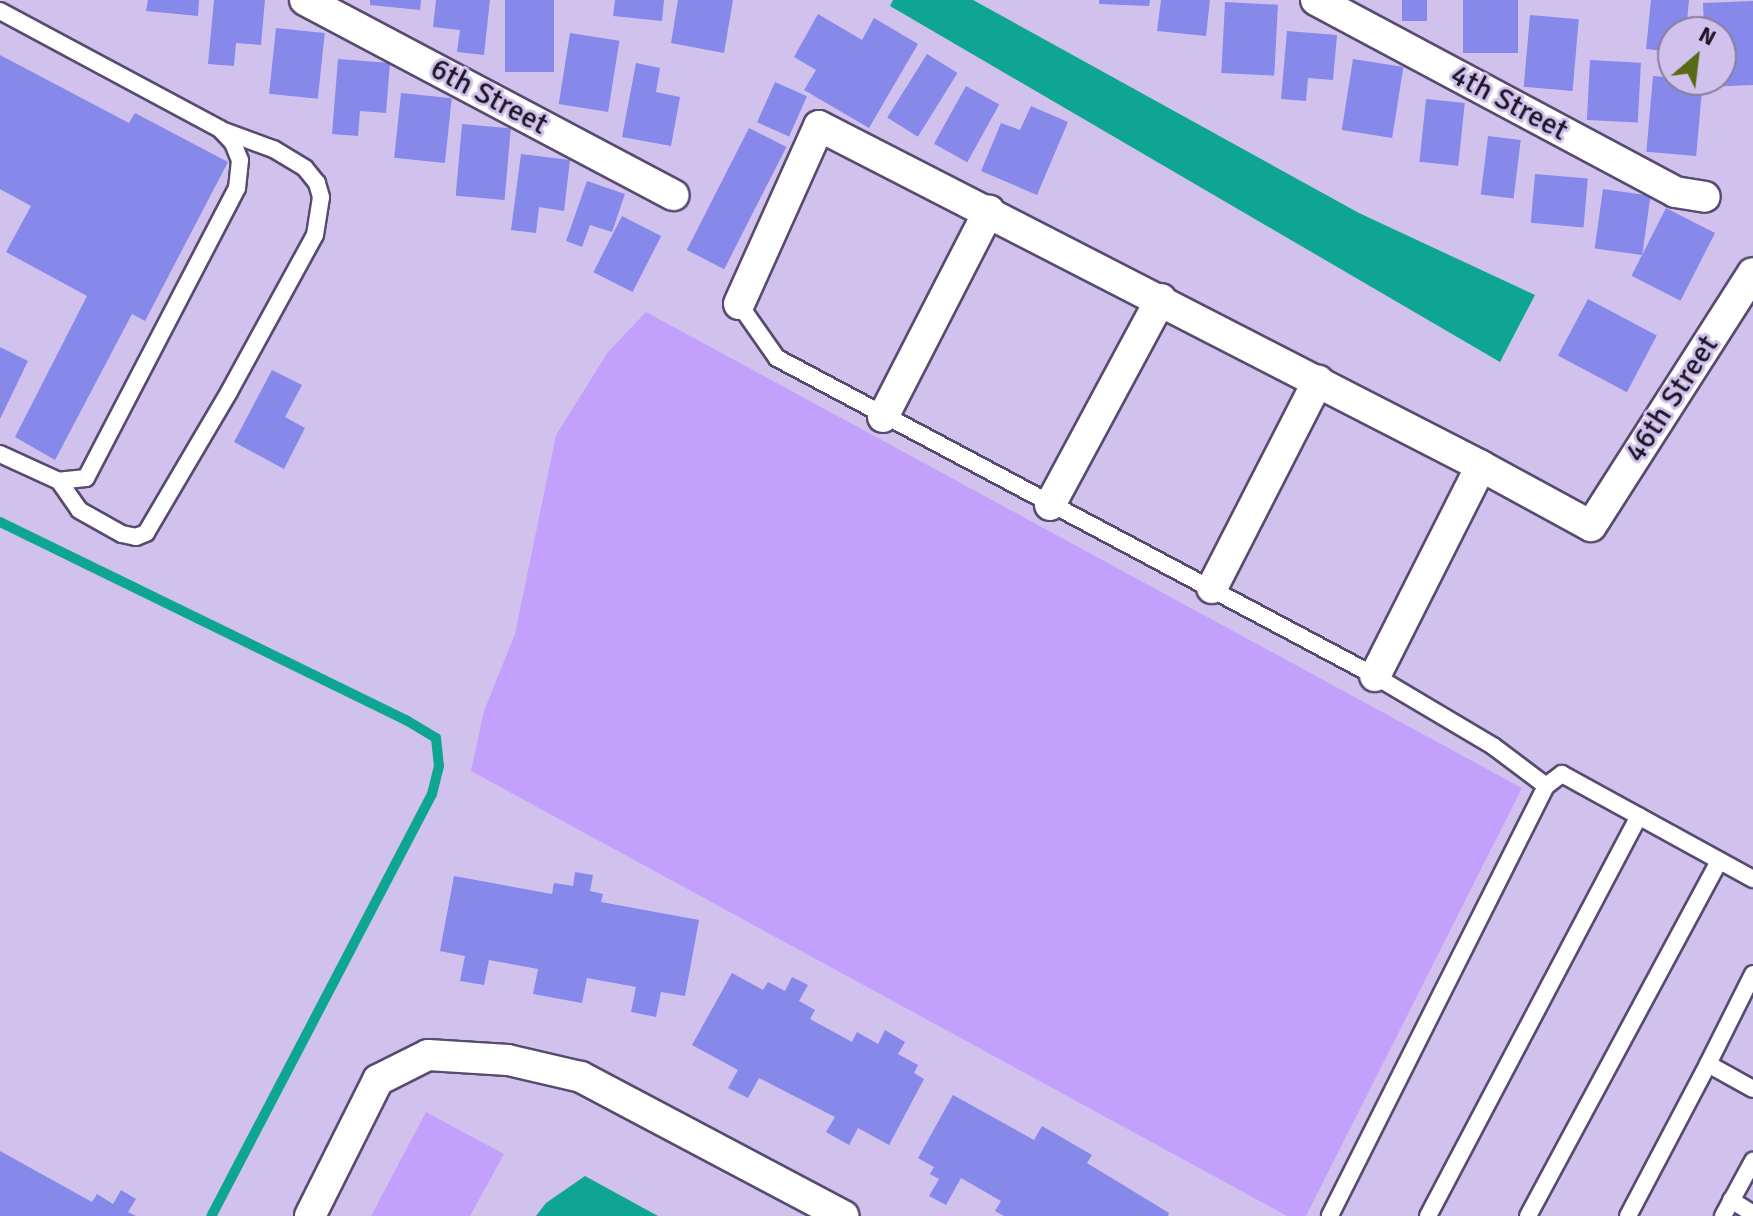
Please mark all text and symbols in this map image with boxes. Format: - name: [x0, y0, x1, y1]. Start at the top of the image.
- north arrow: [1657, 16, 1737, 96]
- text: N: [1694, 21, 1721, 52]
- street label: 6th Street: [424, 51, 554, 143]
- street label: 4th Street: [1444, 57, 1574, 149]
- street label: 46th Street: [1618, 329, 1726, 469]

